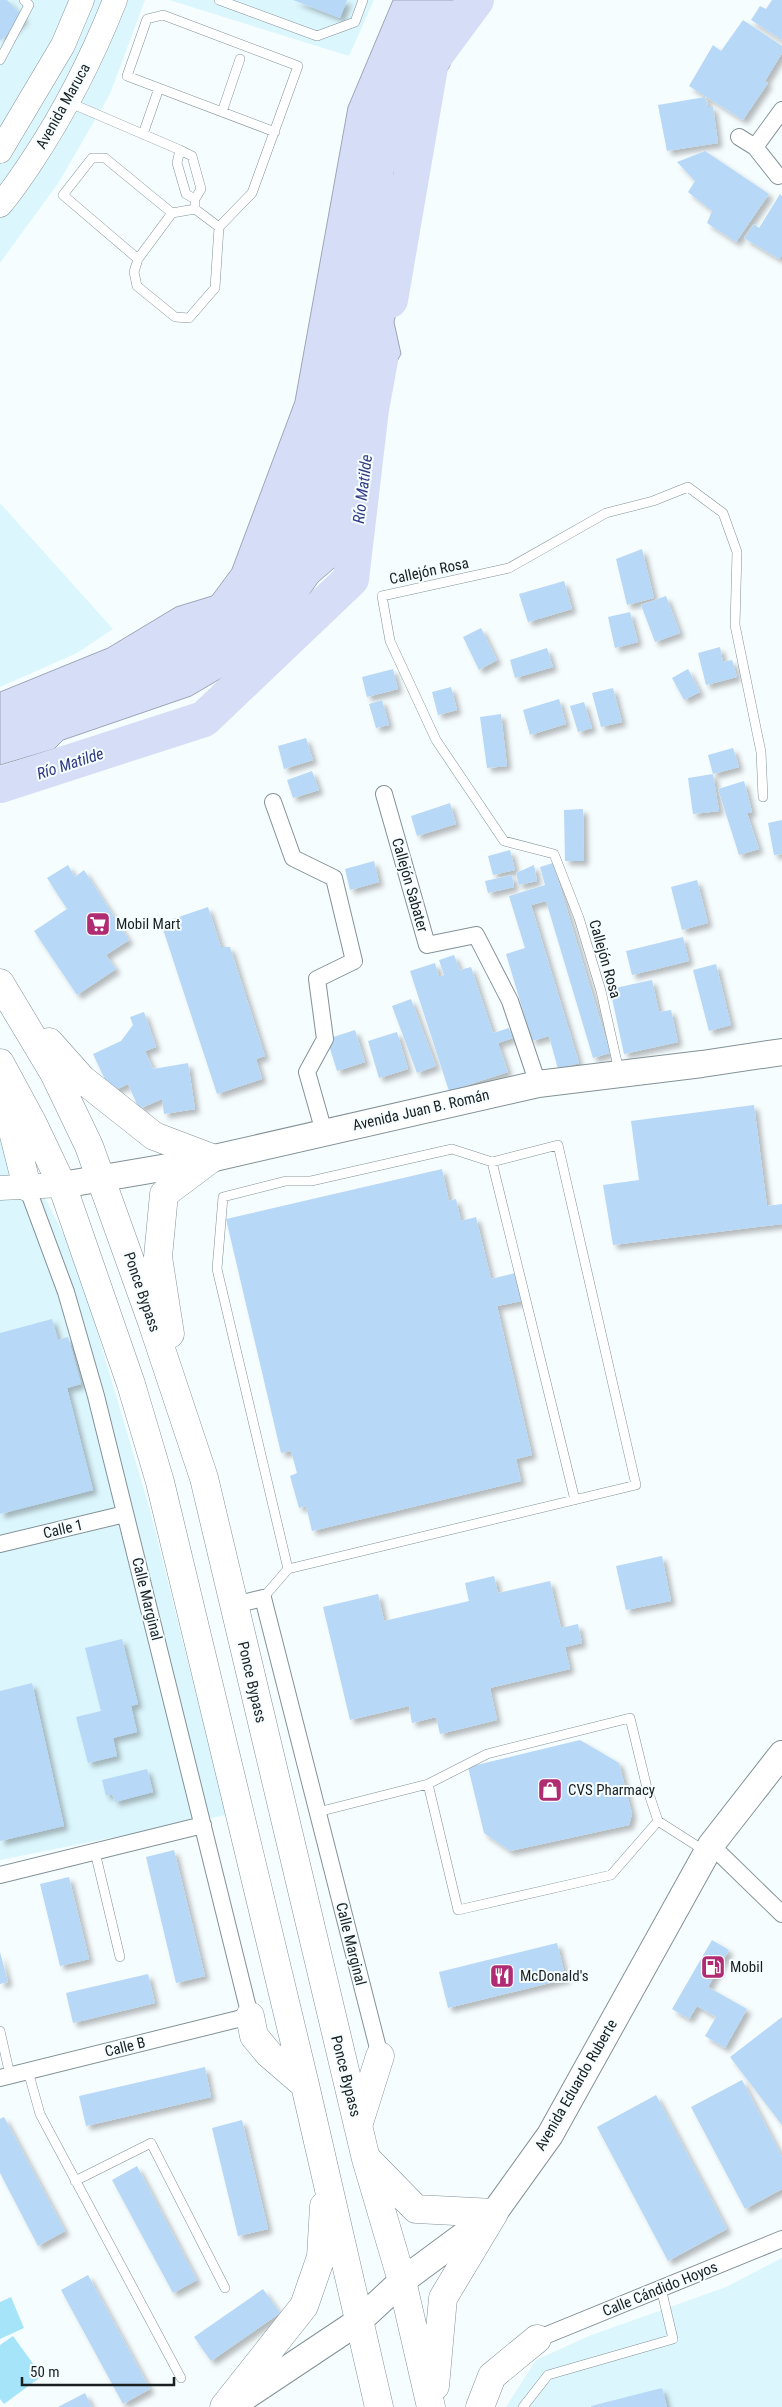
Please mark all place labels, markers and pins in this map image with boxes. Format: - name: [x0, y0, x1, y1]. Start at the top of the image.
- supermarket icon: Mobil Mart: [85, 911, 111, 937]
- place label: Mobil Mart: [116, 915, 180, 933]
- shop icon: CVS Pharmacy: [537, 1777, 563, 1803]
- place label: CVS Pharmacy: [568, 1781, 655, 1799]
- fuel station icon: Mobil: [700, 1954, 726, 1980]
- place label: Mobil: [730, 1958, 763, 1976]
- restaurant icon: McDonald's: [489, 1963, 515, 1989]
- place label: McDonald's: [520, 1967, 589, 1985]

